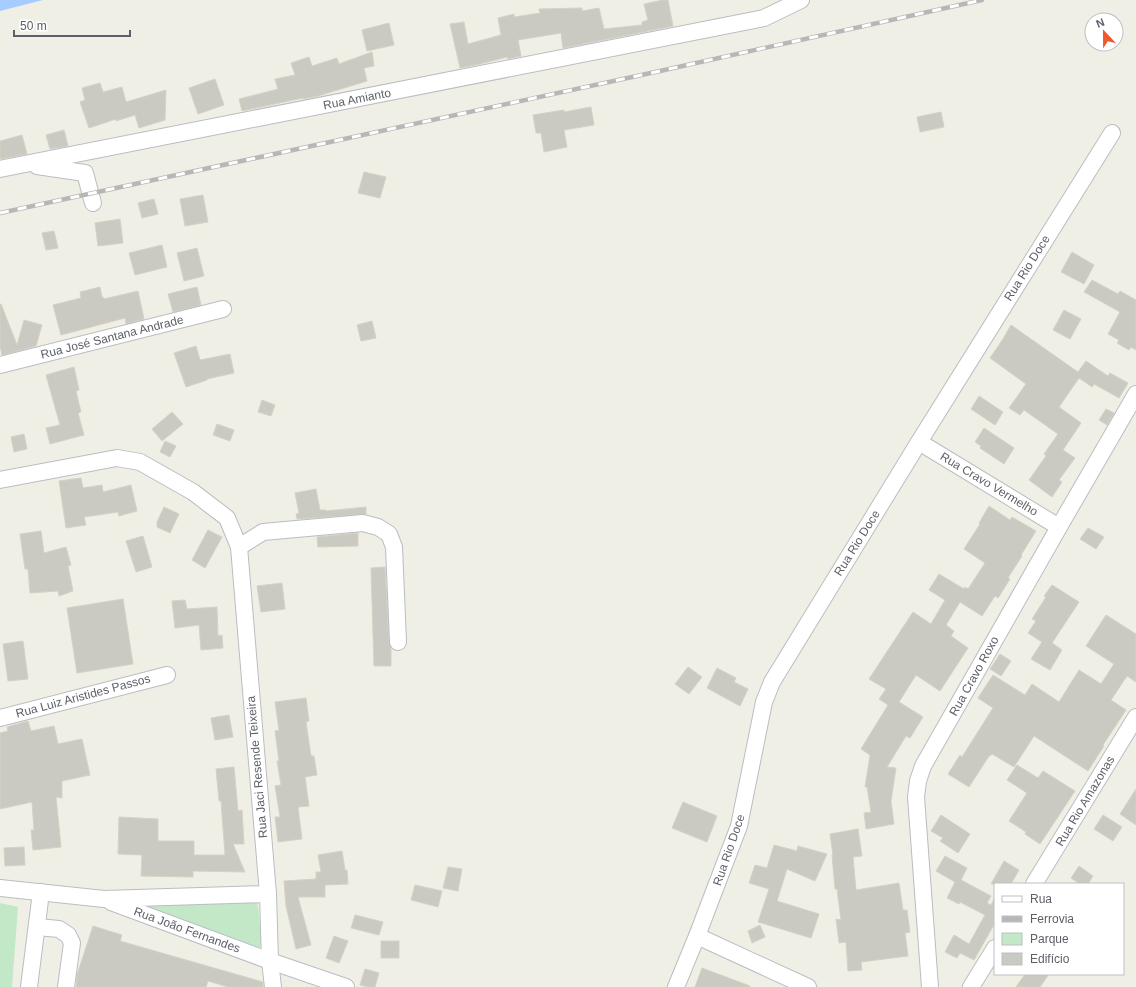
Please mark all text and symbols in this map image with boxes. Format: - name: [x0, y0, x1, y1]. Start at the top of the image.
- scale bar: [14, 12, 130, 38]
- north arrow: [1084, 12, 1124, 52]
- text: N: [1094, 16, 1106, 30]
- text: 50 m: [20, 19, 47, 33]
- street label: Rua Amianto: [322, 86, 392, 112]
- street label: Rua Rio Doce: [1001, 232, 1053, 303]
- street label: Rua José Santana Andrade: [39, 312, 185, 362]
- street label: Rua Cravo Vermelho: [938, 449, 1041, 519]
- street label: Rua Rio Doce: [831, 507, 883, 578]
- street label: Rua Cravo Roxo: [946, 634, 1002, 718]
- street label: Rua Luiz Aristides Passos: [14, 671, 152, 721]
- street label: Rua Jaci Resende Teixeira: [244, 695, 270, 839]
- street label: Rua Rio Amazonas: [1053, 753, 1117, 849]
- street label: Rua Rio Doce: [710, 812, 748, 888]
- legend: [994, 883, 1124, 975]
- text: Rua: [1030, 892, 1052, 906]
- street label: Rua João Fernandes: [132, 904, 242, 956]
- text: Ferrovia: [1030, 912, 1074, 926]
- text: Parque: [1030, 932, 1069, 946]
- text: Edifício: [1030, 952, 1070, 966]

